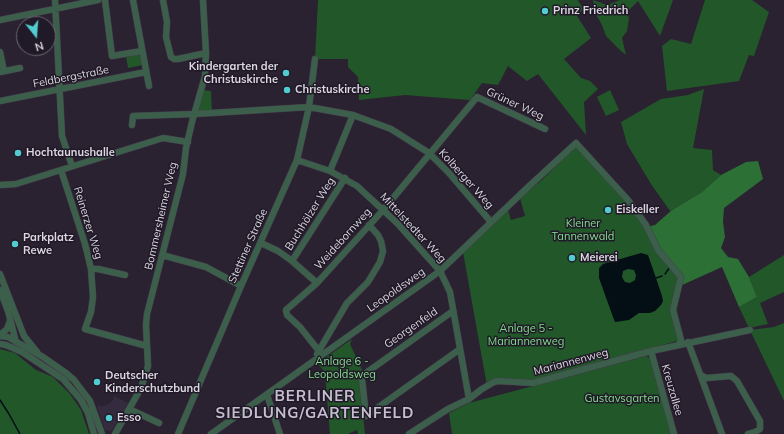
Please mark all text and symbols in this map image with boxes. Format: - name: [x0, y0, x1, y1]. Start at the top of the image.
- place label: Prinz Friedrich: [553, 4, 628, 18]
- marker: Prinz Friedrich: [540, 6, 550, 16]
- north arrow: [16, 16, 56, 56]
- text: N: [33, 39, 45, 54]
- place label: Kindergarten der Christuskirche: [189, 60, 278, 86]
- street label: Feldbergstraße: [32, 63, 110, 91]
- marker: Kindergarten der Christuskirche: [281, 68, 291, 78]
- place label: Christuskirche: [295, 83, 369, 97]
- marker: Christuskirche: [282, 85, 292, 95]
- street label: Grüner Weg: [484, 85, 546, 123]
- place label: Hochtaunushalle: [26, 146, 115, 160]
- street label: Kolberger Weg: [436, 146, 496, 212]
- marker: Hochtaunushalle: [13, 148, 23, 158]
- street label: Bommersheimer Weg: [142, 161, 180, 271]
- street label: Buchhölzer Weg: [282, 175, 338, 253]
- street label: Reinerzer Weg: [71, 185, 105, 261]
- street label: Mittelstedter Weg: [377, 190, 449, 266]
- place label: Eiskeller: [616, 203, 659, 217]
- marker: Eiskeller: [603, 205, 613, 215]
- street label: Weidebornweg: [312, 206, 374, 272]
- street label: Stettiner Straße: [226, 207, 270, 285]
- park label: Kleiner Tannenwald: [552, 217, 614, 243]
- place label: Parkplatz Rewe: [23, 231, 74, 257]
- marker: Parkplatz Rewe: [10, 239, 20, 249]
- place label: Meierei: [580, 251, 618, 265]
- marker: Meierei: [567, 253, 577, 263]
- street label: Leopoldsweg: [364, 265, 428, 315]
- street label: Georgenfeld: [382, 305, 440, 351]
- park label: Anlage 5 - Mariannenweg: [488, 322, 564, 348]
- street label: Mariannenweg: [532, 346, 610, 378]
- park label: Anlage 6 - Leopoldsweg: [308, 355, 376, 381]
- street label: Kreuzallee: [658, 363, 686, 417]
- place label: Deutscher Kinderschutzbund: [105, 369, 200, 395]
- marker: Deutscher Kinderschutzbund: [92, 377, 102, 387]
- district label: BERLINER SIEDLUNG/GARTENFELD: [216, 387, 414, 422]
- park label: Gustavsgarten: [584, 392, 660, 406]
- place label: Esso: [117, 411, 141, 425]
- marker: Esso: [104, 413, 114, 423]

